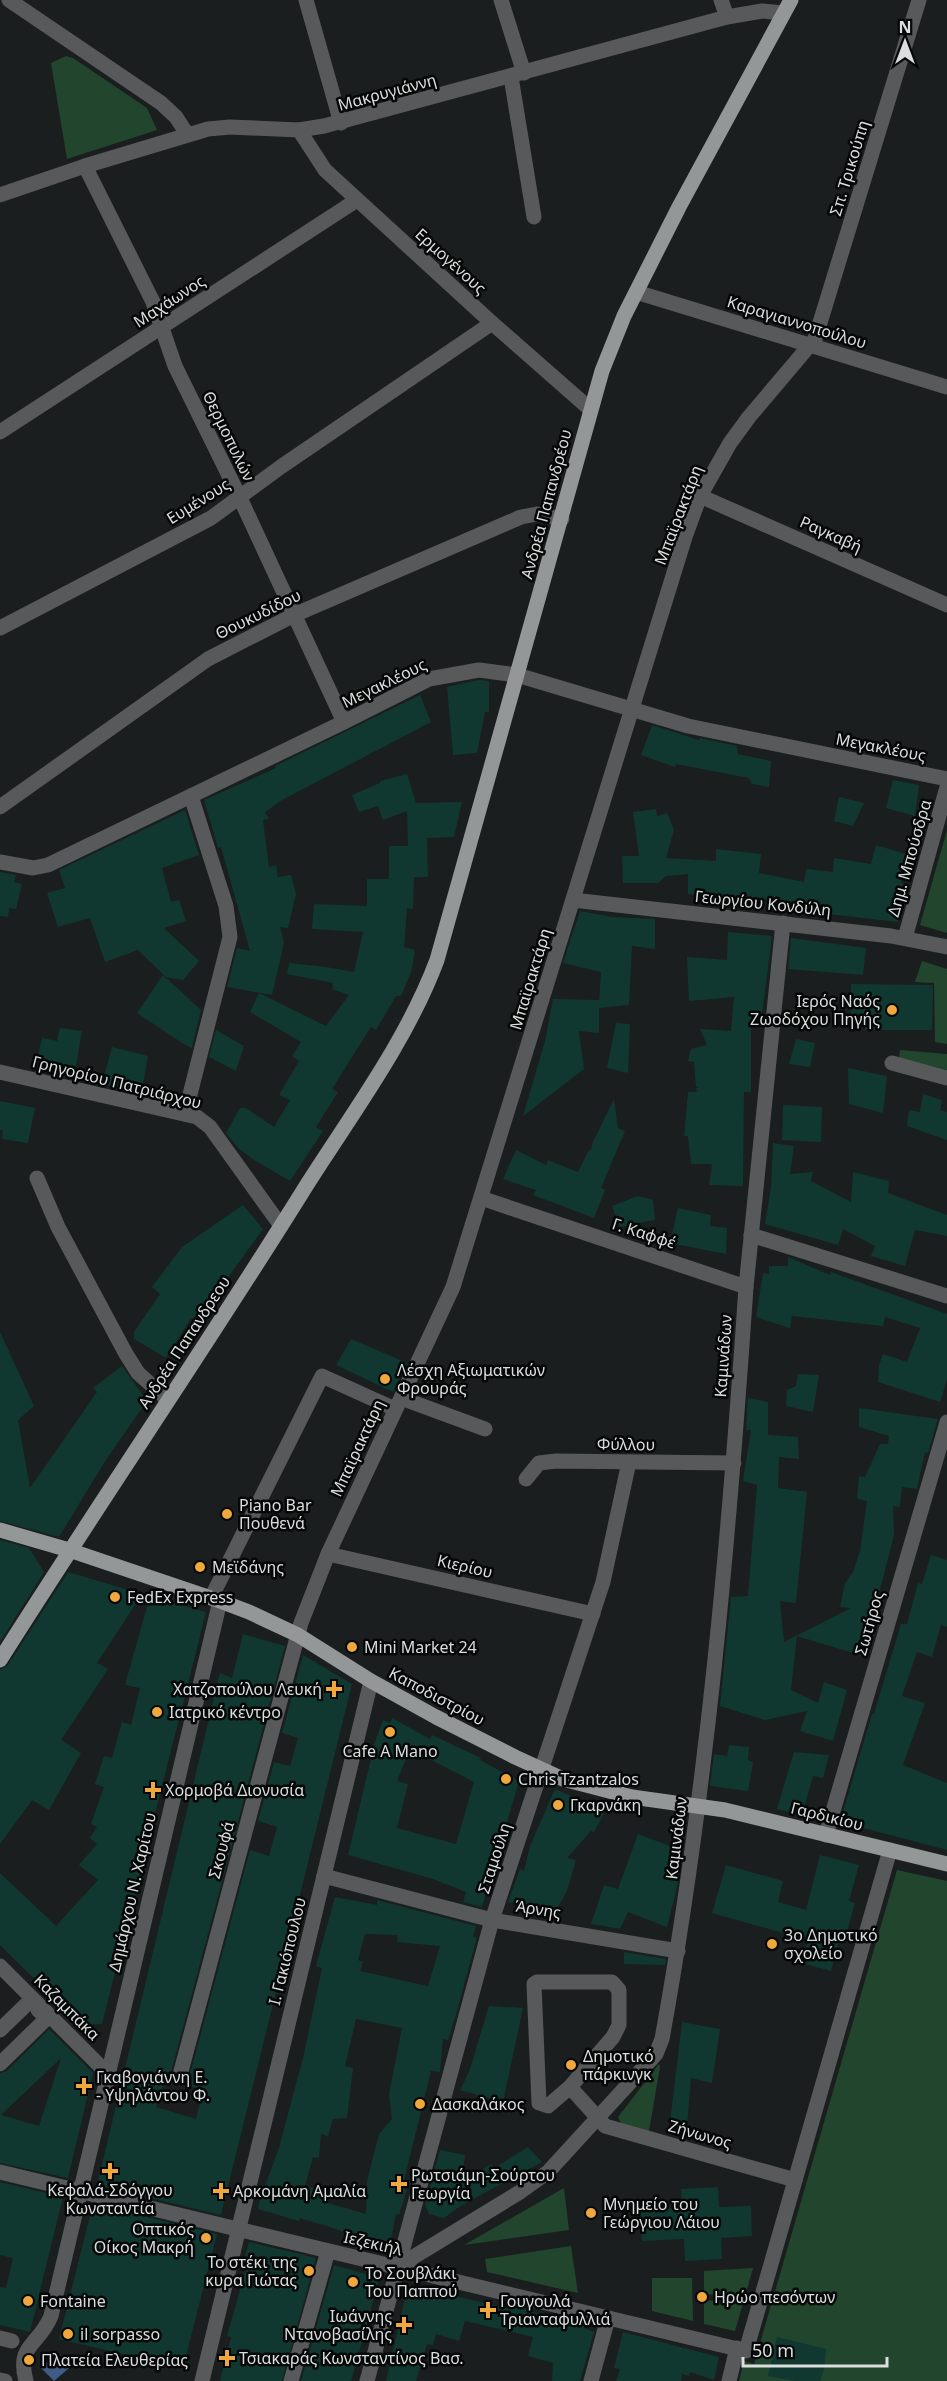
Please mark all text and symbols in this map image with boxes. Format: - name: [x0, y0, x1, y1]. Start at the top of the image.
- north arrow: [875, 12, 935, 72]
- text: N: [898, 16, 912, 38]
- street label: Μακρυγιάννη: [335, 68, 439, 116]
- street label: Σπ. Τρικούπη: [824, 118, 874, 218]
- street label: Ερμογένους: [411, 223, 491, 299]
- street label: Μαχάωνος: [129, 270, 209, 332]
- street label: Καραγιαννοπούλου: [725, 290, 869, 354]
- street label: Θερμοπυλών: [198, 387, 260, 485]
- street label: Ανδρέα Παπανδρέου: [515, 427, 577, 581]
- street label: Μπαϊρακτάρη: [649, 462, 707, 568]
- street label: Ευμένους: [162, 473, 234, 529]
- street label: Ραγκαβή: [796, 511, 866, 557]
- street label: Θουκυδίδου: [211, 584, 305, 644]
- street label: Μεγακλέους: [338, 653, 430, 713]
- street label: Μεγακλέους: [834, 727, 928, 767]
- street label: Δημ. Μπούσδρα: [882, 797, 936, 919]
- street label: Γεωργίου Κονδύλη: [694, 885, 832, 921]
- street label: Μπαϊρακτάρη: [504, 926, 556, 1032]
- place label: Ιερός Ναός Ζωοδόχου Πηγής: [750, 990, 880, 1030]
- marker: Ιερός Ναός Ζωοδόχου Πηγής: [885, 1003, 899, 1017]
- street label: Γρηγορίου Πατριάρχου: [30, 1050, 204, 1114]
- street label: Γ. Καφφέ: [609, 1212, 679, 1254]
- street label: Ανδρέα Παπανδρεου: [133, 1271, 235, 1413]
- street label: Καμινάδων: [709, 1314, 737, 1398]
- place label: Λέσχη Αξιωματικών Φρουράς: [397, 1359, 545, 1399]
- marker: Λέσχη Αξιωματικών Φρουράς: [378, 1372, 392, 1386]
- street label: Μπαϊρακτάρη: [325, 1396, 389, 1500]
- street label: Φύλλου: [597, 1432, 655, 1456]
- place label: Piano Bar Πουθενά: [239, 1494, 312, 1534]
- marker: Piano Bar Πουθενά: [220, 1507, 234, 1521]
- street label: Κιερίου: [435, 1549, 495, 1583]
- place label: Μεϊδάνης: [212, 1556, 284, 1578]
- marker: Μεϊδάνης: [193, 1560, 207, 1574]
- place label: FedEx Express: [127, 1586, 234, 1608]
- street label: Σωτήρος: [849, 1588, 889, 1658]
- marker: FedEx Express: [108, 1590, 122, 1604]
- place label: Mini Market 24: [364, 1636, 477, 1658]
- marker: Mini Market 24: [345, 1640, 359, 1654]
- street label: Καποδιστρίου: [385, 1662, 489, 1730]
- place label: Χατζοπούλου Λευκή: [173, 1678, 322, 1700]
- marker: Χατζοπούλου Λευκή: [327, 1682, 341, 1696]
- place label: Ιατρικό κέντρο: [169, 1701, 281, 1723]
- marker: Ιατρικό κέντρο: [150, 1705, 164, 1719]
- marker: Cafe A Mano: [383, 1725, 397, 1739]
- place label: Cafe A Mano: [342, 1740, 438, 1762]
- place label: Chris Tzantzalos: [518, 1768, 639, 1790]
- marker: Chris Tzantzalos: [499, 1772, 513, 1786]
- place label: Χορμοβά Διονυσία: [165, 1779, 304, 1801]
- marker: Χορμοβά Διονυσία: [146, 1783, 160, 1797]
- place label: Γκαρνάκη: [570, 1794, 641, 1816]
- street label: Καμινάδων: [660, 1796, 692, 1880]
- street label: Γαρδικίου: [788, 1796, 866, 1836]
- marker: Γκαρνάκη: [551, 1798, 565, 1812]
- street label: Δημάρχου Ν. Χαρίτου: [103, 1810, 161, 1974]
- street label: Σκουφά: [203, 1819, 239, 1881]
- street label: Σταμούλη: [472, 1820, 516, 1896]
- street label: Ι. Γακιόπουλου: [263, 1895, 311, 2007]
- street label: Άρνης: [513, 1895, 563, 1924]
- place label: 3ο Δημοτικό σχολείο: [784, 1924, 878, 1964]
- marker: 3ο Δημοτικό σχολείο: [765, 1937, 779, 1951]
- street label: Καζαμπάκα: [29, 1969, 105, 2045]
- place label: Δημοτικό πάρκινγκ: [583, 2045, 654, 2085]
- marker: Δημοτικό πάρκινγκ: [564, 2058, 578, 2072]
- place label: Γκαβογιάννη Ε. - Υψηλάντου Φ.: [96, 2066, 210, 2106]
- marker: Γκαβογιάννη Ε. - Υψηλάντου Φ.: [77, 2079, 91, 2093]
- place label: Δασκαλάκος: [432, 2093, 525, 2115]
- marker: Δασκαλάκος: [413, 2097, 427, 2111]
- street label: Ζήνωνος: [666, 2114, 734, 2154]
- marker: Κεφαλά-Σδόγγου Κωνσταντία: [103, 2164, 117, 2178]
- place label: Ρωτσιάμη-Σούρτου Γεωργία: [411, 2164, 555, 2204]
- marker: Ρωτσιάμη-Σούρτου Γεωργία: [392, 2177, 406, 2191]
- place label: Κεφαλά-Σδόγγου Κωνσταντία: [47, 2179, 173, 2219]
- place label: Αρκομάνη Αμαλία: [233, 2180, 366, 2202]
- marker: Αρκομάνη Αμαλία: [214, 2184, 228, 2198]
- place label: Μνημείο του Γεώργιου Λάιου: [603, 2193, 720, 2233]
- marker: Μνημείο του Γεώργιου Λάιου: [584, 2206, 598, 2220]
- place label: Οπτικός Οίκος Μακρή: [94, 2218, 194, 2258]
- street label: Ιεζεκιήλ: [342, 2226, 405, 2261]
- marker: Οπτικός Οίκος Μακρή: [199, 2231, 213, 2245]
- place label: Το στέκι της κυρα Γιώτας: [205, 2251, 297, 2291]
- place label: Το Σουβλάκι Του Παππού: [365, 2262, 458, 2302]
- marker: Το στέκι της κυρα Γιώτας: [302, 2264, 316, 2278]
- marker: Το Σουβλάκι Του Παππού: [346, 2275, 360, 2289]
- place label: Ηρώο πεσόντων: [714, 2286, 835, 2308]
- place label: Fontaine: [40, 2290, 106, 2312]
- place label: Γουγουλά Τριανταφυλλιά: [500, 2290, 610, 2330]
- marker: Ηρώο πεσόντων: [695, 2290, 709, 2304]
- marker: Fontaine: [21, 2294, 35, 2308]
- marker: Γουγουλά Τριανταφυλλιά: [481, 2303, 495, 2317]
- place label: Ιωάννης Ντανοβασίλης: [284, 2305, 392, 2345]
- marker: Ιωάννης Ντανοβασίλης: [397, 2318, 411, 2332]
- place label: il sorpasso: [80, 2323, 160, 2345]
- marker: il sorpasso: [61, 2327, 75, 2341]
- scale bar: [743, 2330, 887, 2368]
- text: 50 m: [752, 2338, 794, 2362]
- place label: Τσιακαράς Κωνσταντίνος Βασ.: [239, 2347, 464, 2369]
- place label: Πλατεία Ελευθερίας: [41, 2349, 188, 2371]
- marker: Τσιακαράς Κωνσταντίνος Βασ.: [220, 2351, 234, 2365]
- marker: Πλατεία Ελευθερίας: [22, 2353, 36, 2367]

